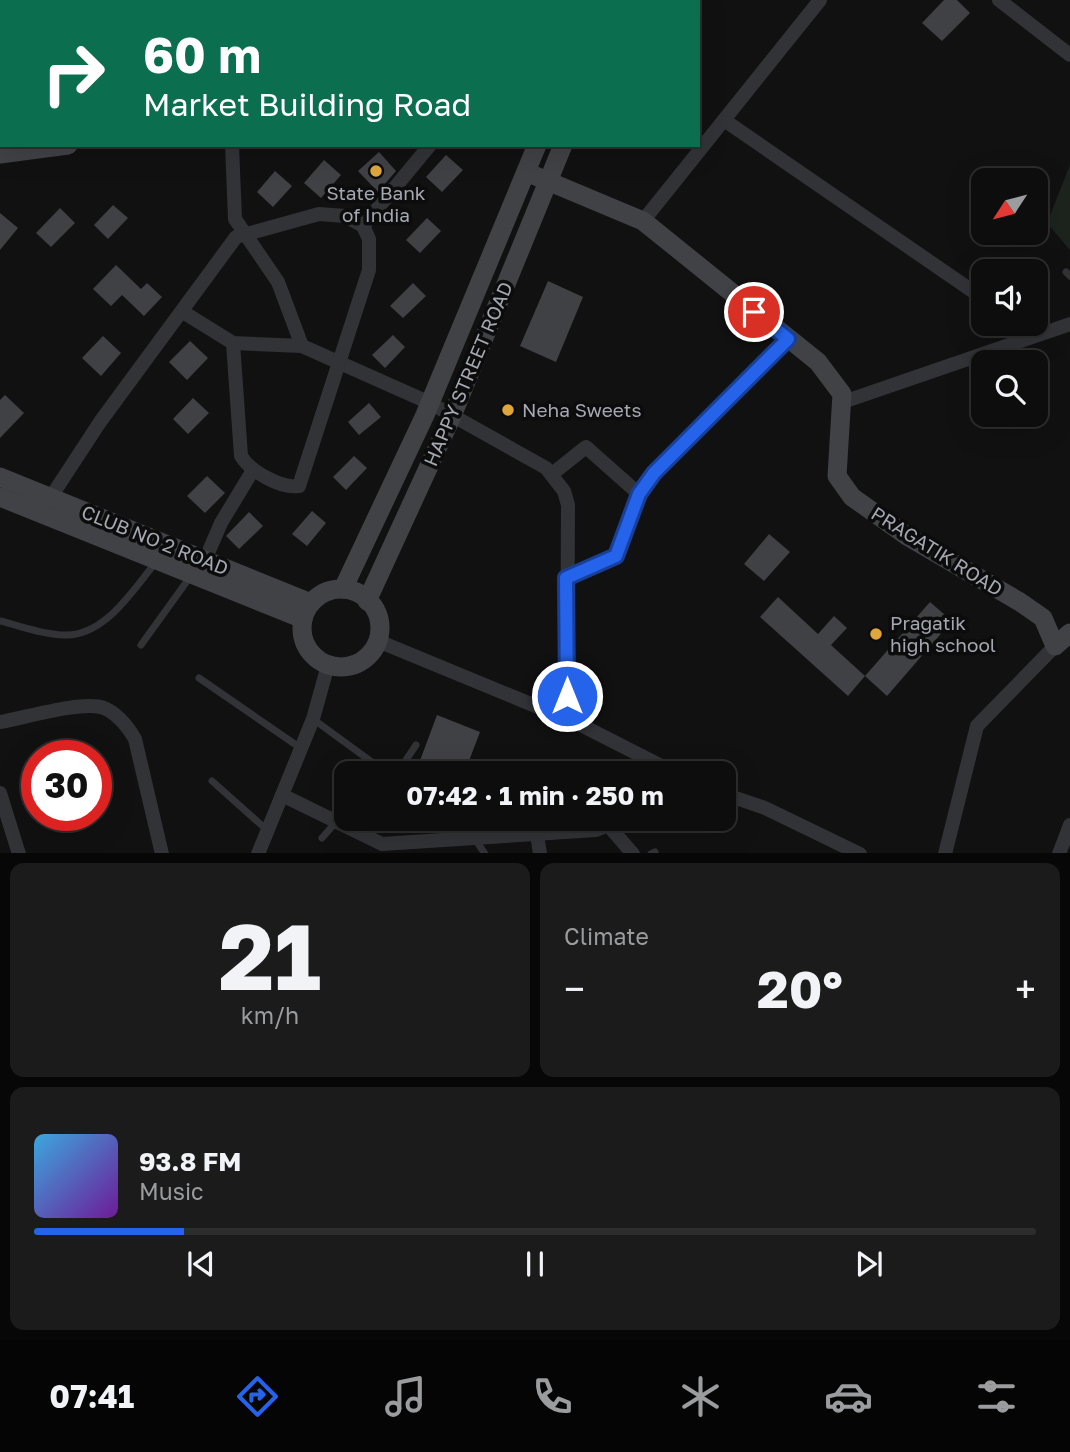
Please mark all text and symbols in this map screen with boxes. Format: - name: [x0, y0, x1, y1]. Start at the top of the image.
- text: 60 m: [143, 25, 261, 84]
- icon: right: [28, 28, 119, 119]
- text: Market Building Road: [143, 85, 471, 123]
- marker: State Bank of India: [368, 163, 384, 179]
- north arrow: [971, 168, 1048, 245]
- map controls: [971, 168, 1048, 427]
- place label: State Bank of India: [326, 181, 426, 226]
- button: sound: [971, 259, 1048, 336]
- street label: HAPPY STREET ROAD: [418, 278, 517, 469]
- pin: [724, 282, 784, 342]
- icon: arrive: [735, 293, 773, 331]
- button: search: [971, 350, 1048, 427]
- place label: Neha Sweets: [522, 398, 642, 421]
- marker: Neha Sweets: [500, 402, 516, 418]
- street label: CLUB NO 2 ROAD: [78, 500, 232, 579]
- street label: PRAGATIK ROAD: [867, 501, 1007, 600]
- place label: Pragatik high school: [890, 611, 996, 656]
- marker: Pragatik high school: [868, 626, 884, 642]
- position arrow: [530, 659, 604, 733]
- speed limit sign: 30: [21, 740, 112, 831]
- text: 07:42 · 1 min · 250 m: [406, 780, 664, 811]
- text: 21: [219, 901, 321, 1010]
- text: Climate: [564, 922, 649, 950]
- text: 20°: [757, 957, 843, 1019]
- text: −: [564, 966, 585, 1011]
- text: +: [1015, 966, 1036, 1011]
- text: km/h: [241, 1001, 299, 1029]
- text: 93.8 FM: [139, 1146, 241, 1177]
- text: Music: [139, 1177, 204, 1205]
- icon: previous: [182, 1245, 220, 1283]
- icon: pause: [516, 1245, 554, 1283]
- icon: next: [850, 1245, 888, 1283]
- icon: directions: [233, 1372, 282, 1421]
- icon: music: [381, 1372, 430, 1421]
- icon: phone: [528, 1372, 577, 1421]
- icon: climate: [676, 1372, 725, 1421]
- icon: car: [824, 1372, 873, 1421]
- icon: filters: [972, 1372, 1021, 1421]
- text: 07:41: [49, 1377, 134, 1415]

